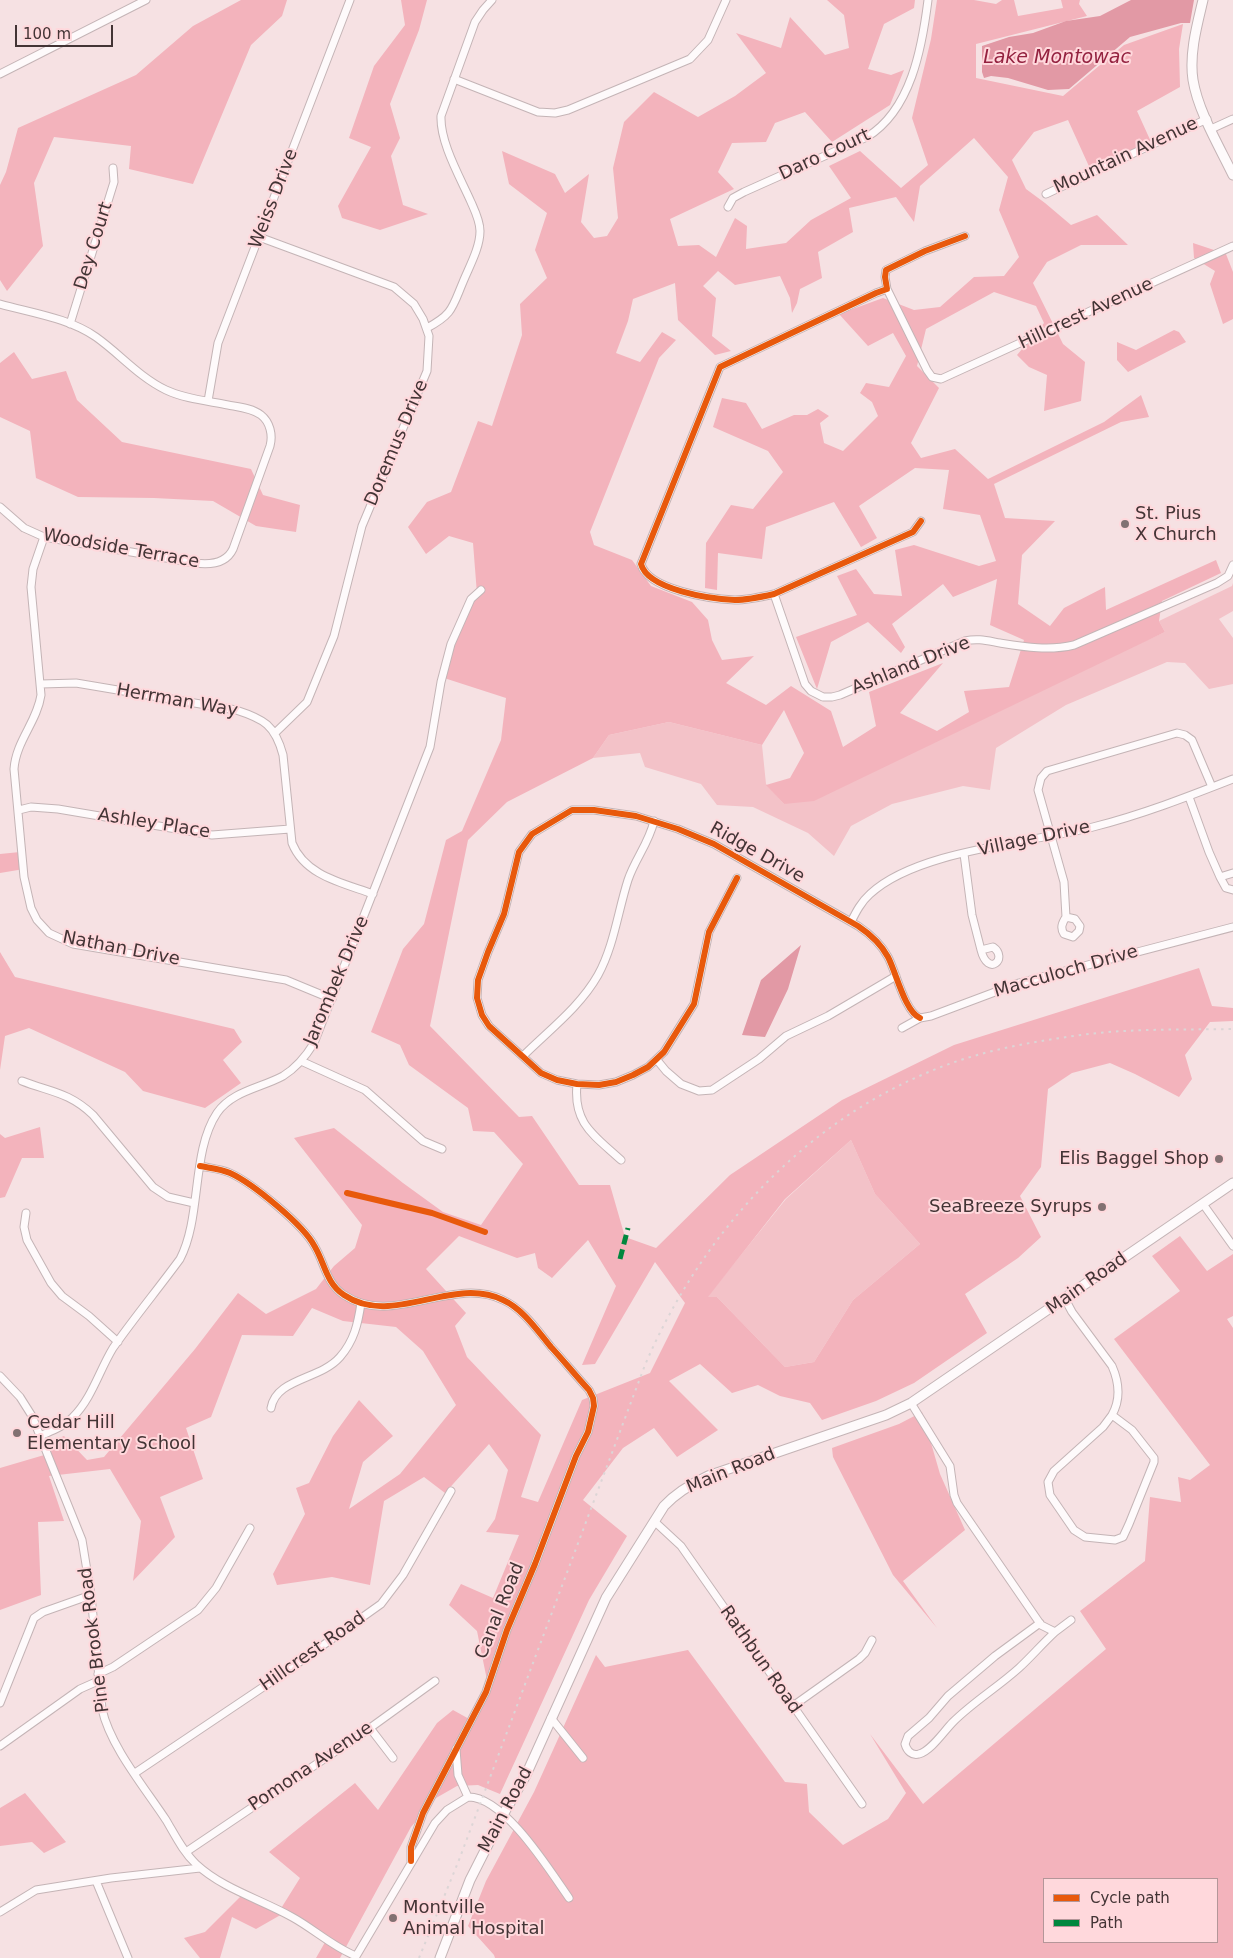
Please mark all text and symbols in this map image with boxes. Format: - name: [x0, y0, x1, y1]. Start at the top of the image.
- scale bar: [18, 15, 115, 47]
- text: 100 m: [23, 25, 71, 43]
- water label: Lake Montowac: [983, 47, 1131, 69]
- street label: Mountain Avenue: [1051, 113, 1201, 199]
- street label: Daro Court: [776, 124, 874, 186]
- street label: Weiss Drive: [245, 146, 303, 252]
- street label: Dey Court: [70, 199, 118, 293]
- street label: Hillcrest Avenue: [1015, 273, 1157, 355]
- street label: Doremus Drive: [361, 377, 433, 509]
- place label: St. Pius X Church: [1135, 503, 1217, 546]
- marker: St. Pius X Church: [1119, 518, 1131, 530]
- street label: Woodside Terrace: [41, 525, 201, 573]
- street label: Ashland Drive: [849, 632, 973, 700]
- street label: Herrman Way: [115, 680, 239, 722]
- street label: Ashley Place: [96, 804, 212, 844]
- street label: Village Drive: [976, 817, 1092, 861]
- street label: Ridge Drive: [706, 818, 808, 888]
- street label: Jarombek Drive: [300, 913, 374, 1049]
- street label: Nathan Drive: [60, 927, 182, 971]
- street label: Macculoch Drive: [992, 941, 1140, 1003]
- place label: Elis Baggel Shop: [1059, 1148, 1209, 1170]
- marker: Elis Baggel Shop: [1213, 1153, 1225, 1165]
- place label: SeaBreeze Syrups: [929, 1196, 1092, 1218]
- marker: SeaBreeze Syrups: [1096, 1201, 1108, 1213]
- street label: Main Road: [1042, 1248, 1132, 1320]
- place label: Cedar Hill Elementary School: [27, 1412, 196, 1455]
- marker: Cedar Hill Elementary School: [11, 1427, 23, 1439]
- street label: Main Road: [683, 1443, 779, 1499]
- street label: Canal Road: [471, 1560, 529, 1662]
- street label: Pine Brook Road: [75, 1566, 115, 1714]
- street label: Rathbun Road: [715, 1602, 805, 1718]
- street label: Hillcrest Road: [256, 1608, 370, 1696]
- street label: Pomona Avenue: [245, 1718, 377, 1816]
- street label: Main Road: [474, 1763, 538, 1857]
- legend: [1043, 1878, 1218, 1943]
- text: Cycle path: [1090, 1889, 1170, 1907]
- place label: Montville Animal Hospital: [403, 1897, 544, 1940]
- marker: Montville Animal Hospital: [387, 1912, 399, 1924]
- text: Path: [1090, 1914, 1123, 1932]

